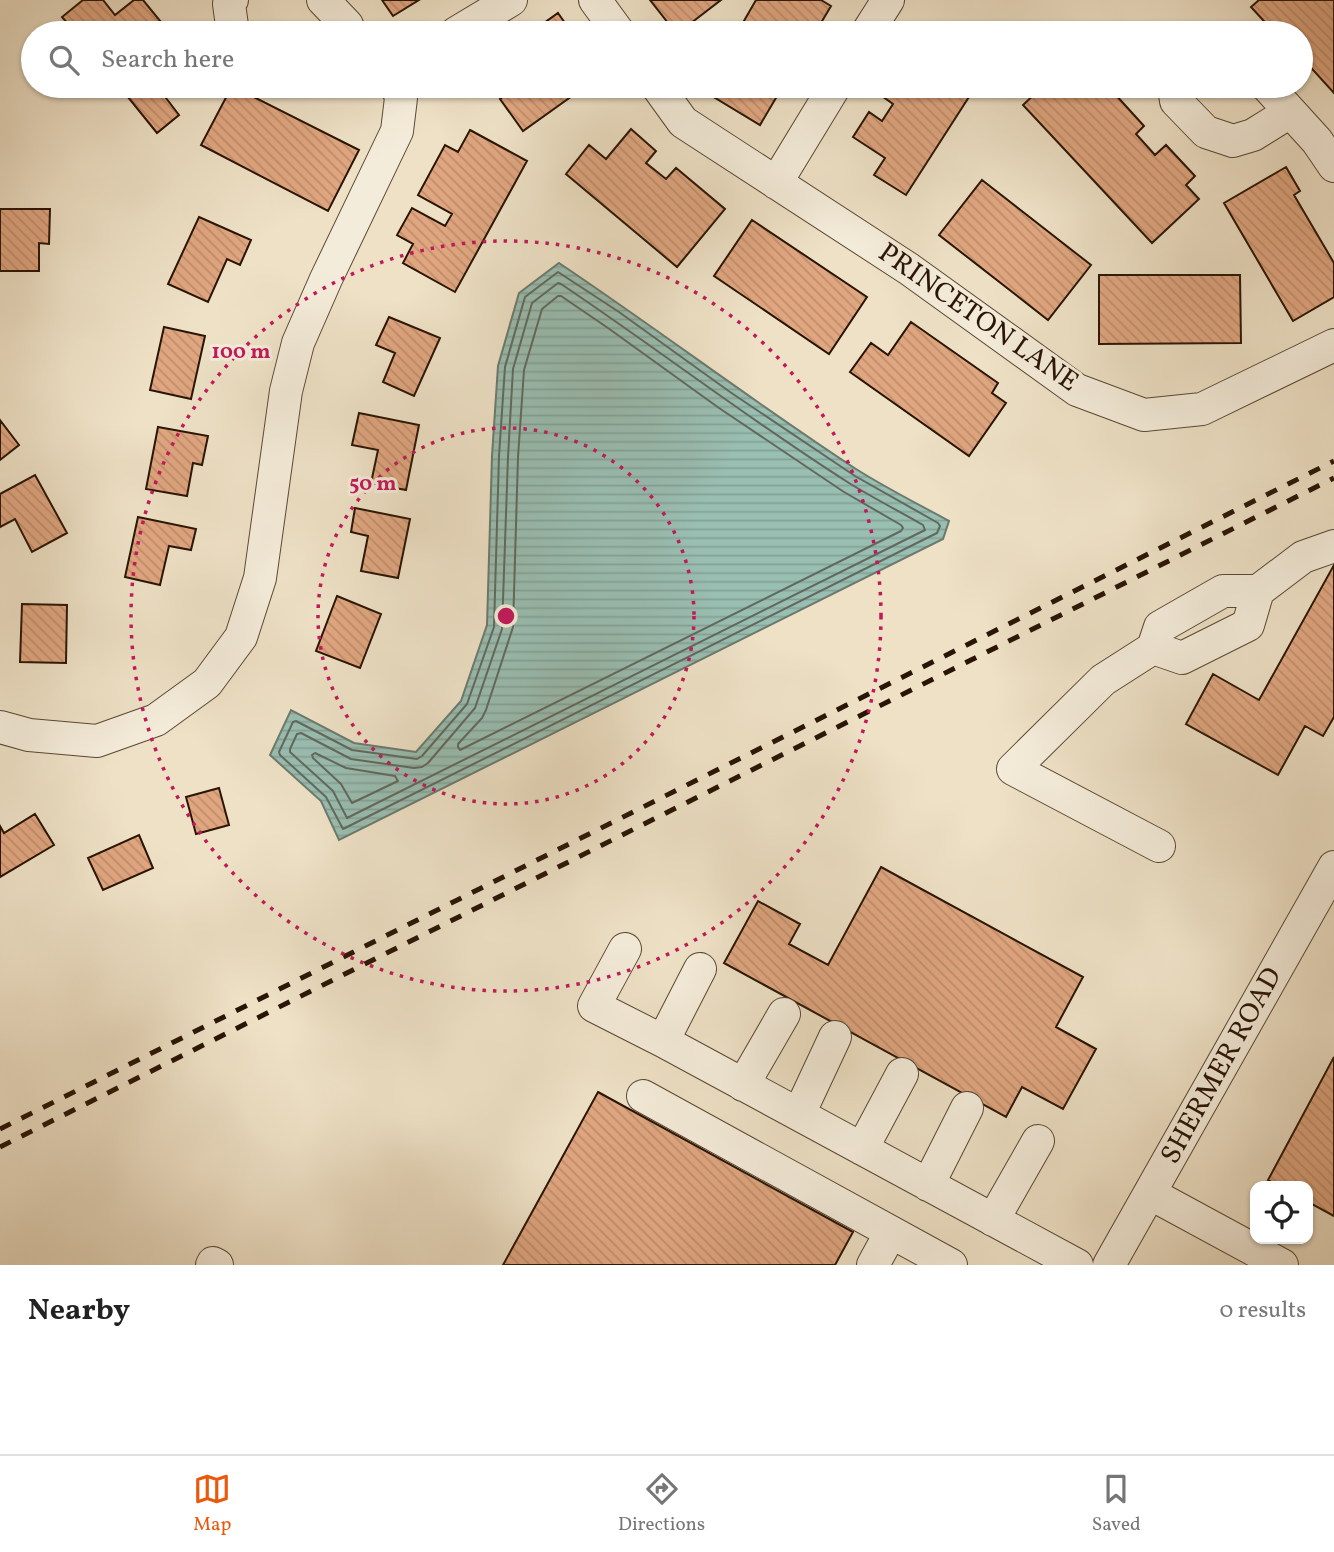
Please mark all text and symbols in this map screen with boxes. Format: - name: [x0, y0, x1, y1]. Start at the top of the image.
- search box: [21, 21, 1313, 98]
- icon: search: [45, 41, 83, 79]
- text: Search here: [101, 42, 234, 78]
- street label: PRINCETON LANE: [870, 234, 1086, 402]
- text: 100 m: [211, 338, 271, 367]
- text: 50 m: [349, 470, 397, 499]
- centre of rings: [494, 604, 518, 628]
- street label: SHERMER ROAD: [1152, 961, 1292, 1171]
- map controls: [1250, 1181, 1313, 1244]
- button: locate: [1250, 1181, 1313, 1244]
- text: Nearby: [28, 1290, 130, 1332]
- text: 0 results: [1219, 1295, 1306, 1327]
- tab: Map: [193, 1470, 231, 1538]
- tab: Directions: [618, 1470, 705, 1538]
- tab: Saved: [1092, 1470, 1141, 1538]

